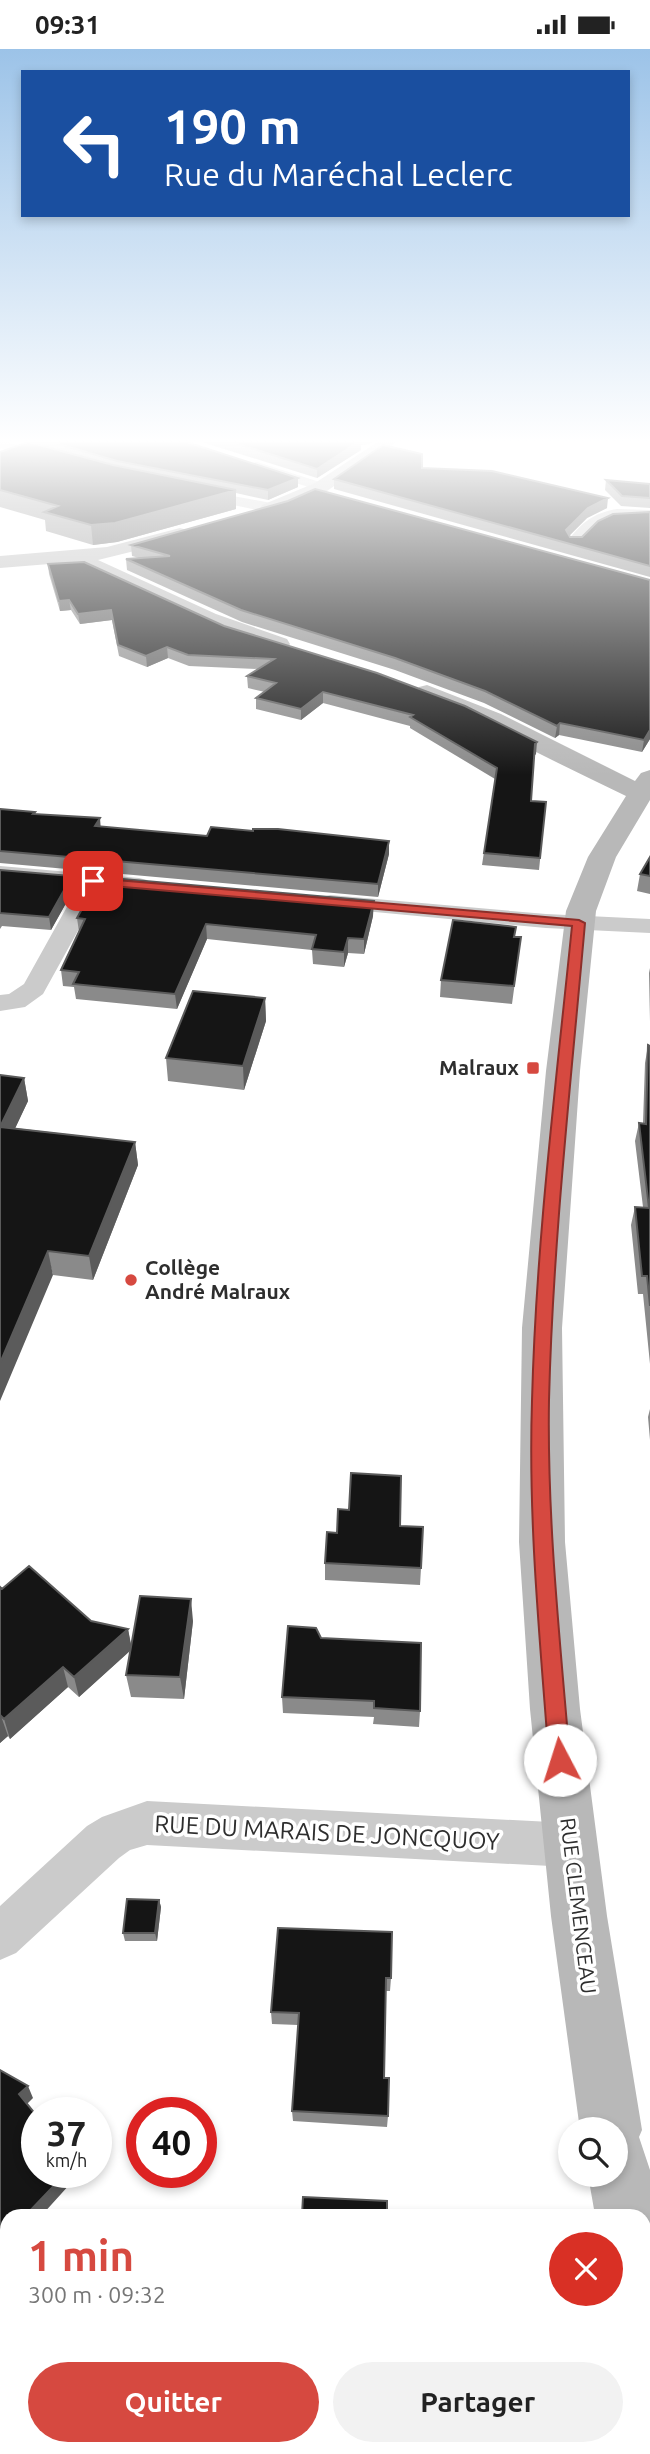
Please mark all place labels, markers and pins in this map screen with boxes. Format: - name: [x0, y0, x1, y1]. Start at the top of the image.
- pin: [63, 851, 123, 911]
- place label: Malraux: [439, 1055, 520, 1079]
- marker: Malraux: [525, 1060, 541, 1076]
- place label: Collège André Malraux: [145, 1255, 291, 1303]
- marker: Collège André Malraux: [123, 1272, 139, 1288]

